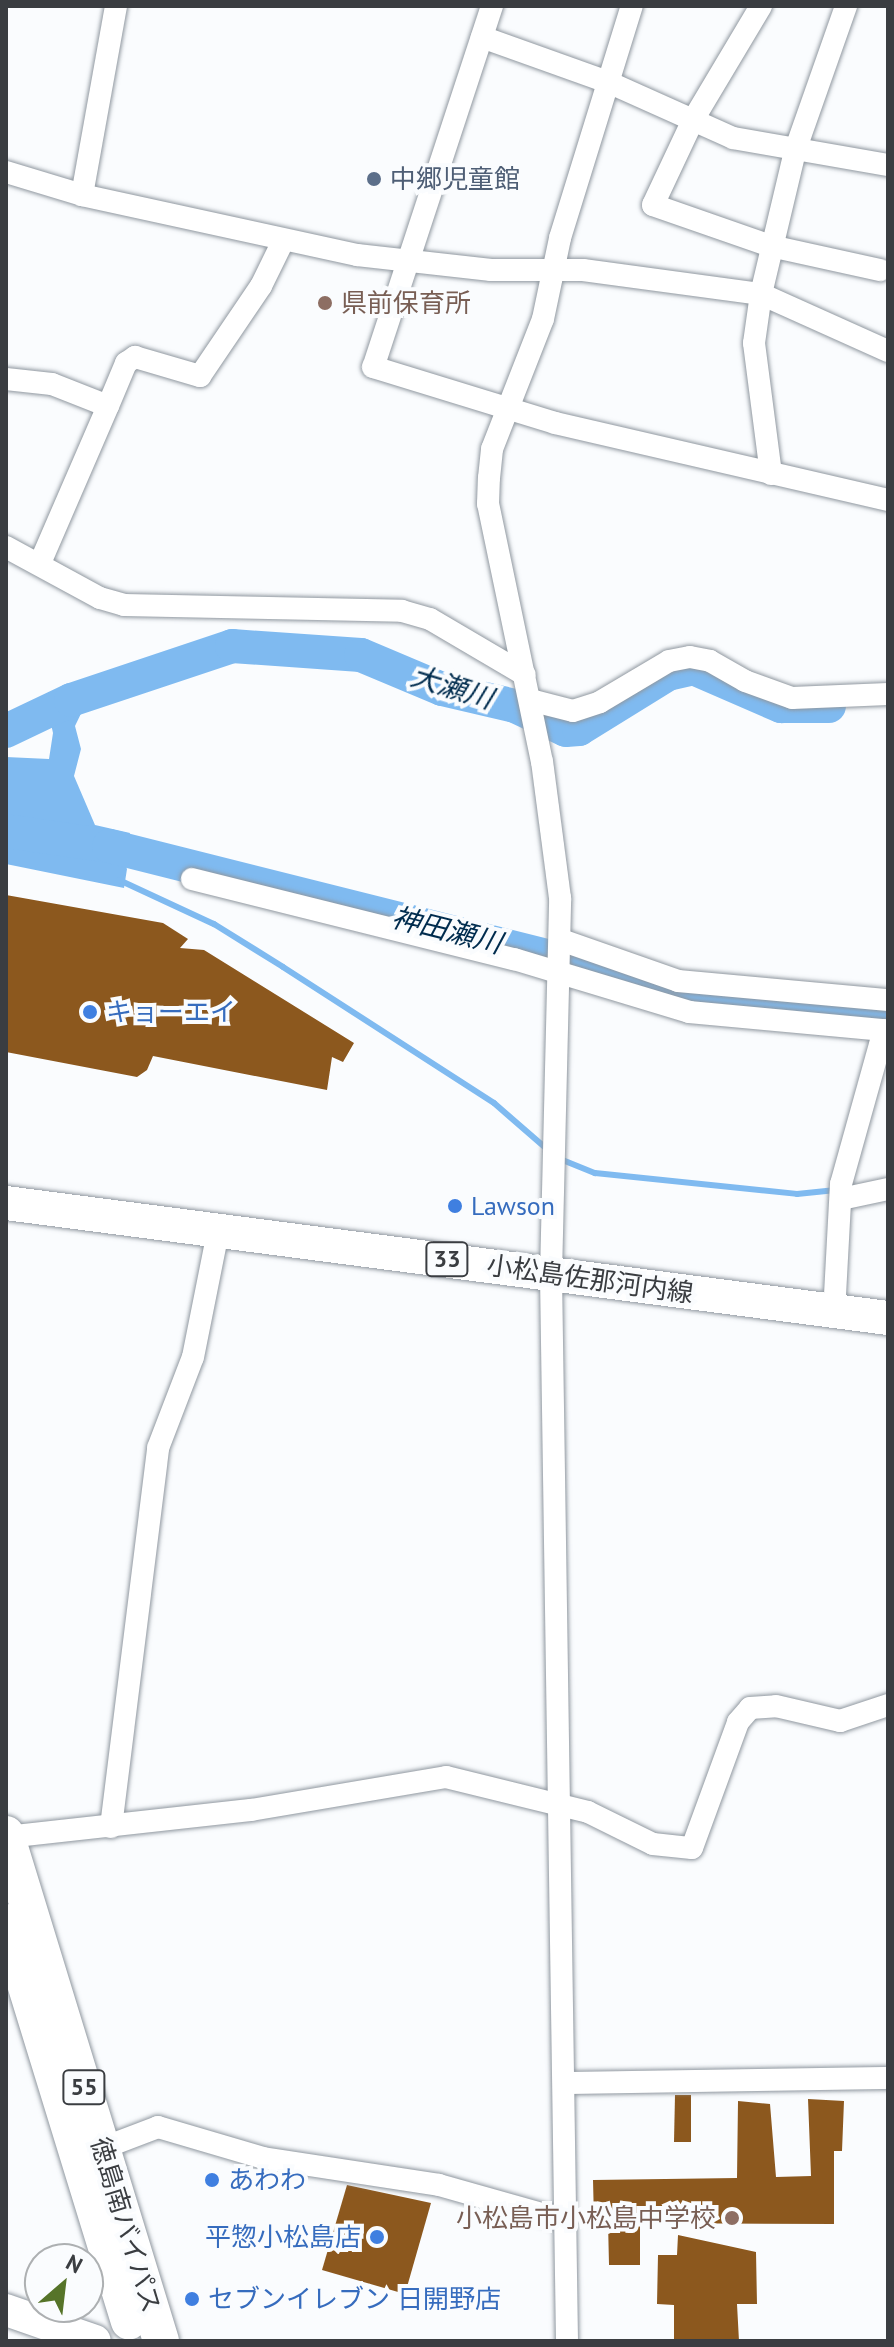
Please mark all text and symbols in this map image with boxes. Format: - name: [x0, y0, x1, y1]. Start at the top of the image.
- place label: 中郷児童館: [390, 163, 520, 195]
- marker: 中郷児童館: [365, 170, 383, 188]
- place label: 県前保育所: [341, 287, 471, 319]
- marker: 県前保育所: [316, 294, 334, 312]
- water label: 大瀬川: [407, 659, 497, 715]
- water label: 神田瀬川: [389, 900, 505, 960]
- place label: キョーエイ: [106, 996, 236, 1028]
- marker: キョーエイ: [81, 1003, 99, 1021]
- place label: Lawson: [471, 1190, 555, 1222]
- marker: Lawson: [446, 1197, 464, 1215]
- road number: 33: [425, 1239, 469, 1279]
- street label: 小松島佐那河内線: [485, 1249, 695, 1309]
- road number: 55: [62, 2067, 106, 2107]
- street label: 徳島南バイパス: [84, 2133, 168, 2317]
- place label: あわわ: [228, 2164, 306, 2196]
- marker: あわわ: [203, 2171, 221, 2189]
- place label: 小松島市小松島中学校: [456, 2202, 716, 2234]
- marker: 小松島市小松島中学校: [723, 2209, 741, 2227]
- place label: 平惣小松島店: [205, 2221, 361, 2253]
- marker: 平惣小松島店: [368, 2228, 386, 2246]
- north arrow: [24, 2243, 104, 2323]
- text: N: [61, 2248, 87, 2279]
- place label: セブンイレブン 日開野店: [208, 2283, 501, 2315]
- marker: セブンイレブン 日開野店: [183, 2290, 201, 2308]

